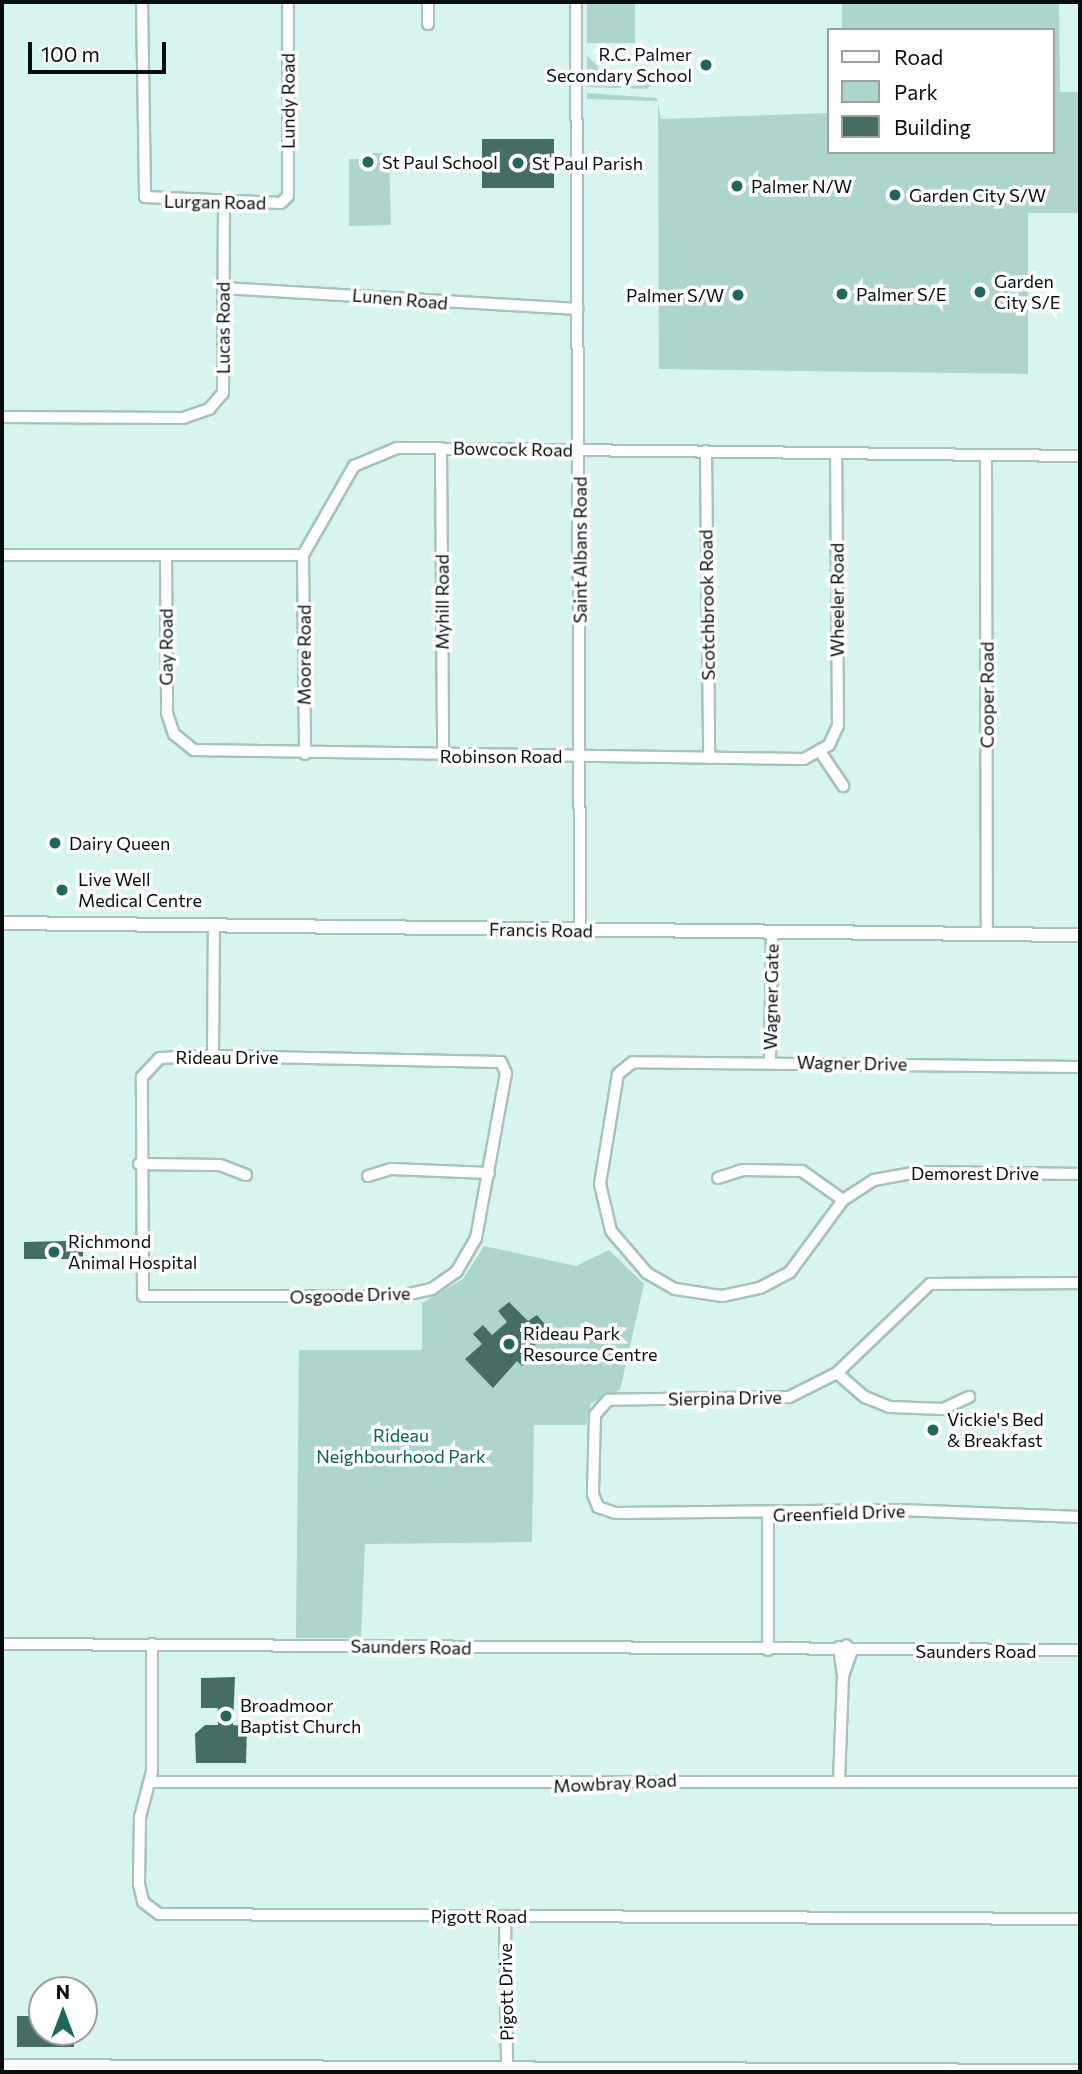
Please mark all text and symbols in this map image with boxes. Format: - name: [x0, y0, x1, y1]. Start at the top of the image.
- scale bar: [32, 28, 170, 72]
- legend: [827, 28, 1054, 154]
- text: 100 m: [41, 41, 100, 66]
- place label: R.C. Palmer Secondary School: [546, 44, 692, 86]
- text: Road: [894, 44, 943, 69]
- street label: Lundy Road: [277, 53, 299, 149]
- marker: R.C. Palmer Secondary School: [698, 57, 714, 73]
- text: Park: [894, 79, 938, 104]
- text: Building: [894, 114, 971, 139]
- place label: St Paul School: [382, 151, 498, 173]
- place label: St Paul Parish: [532, 152, 643, 174]
- marker: St Paul School: [360, 154, 376, 170]
- marker: St Paul Parish: [510, 155, 526, 171]
- place label: Palmer N/W: [751, 175, 852, 197]
- marker: Palmer N/W: [729, 178, 745, 194]
- place label: Garden City S/W: [909, 184, 1046, 206]
- marker: Garden City S/W: [887, 187, 903, 203]
- street label: Lurgan Road: [164, 190, 266, 214]
- place label: Garden City S/E: [994, 271, 1060, 314]
- street label: Lucas Road: [212, 282, 234, 374]
- place label: Palmer S/E: [856, 283, 946, 305]
- street label: Lunen Road: [351, 284, 449, 314]
- place label: Palmer S/W: [626, 284, 724, 306]
- marker: Garden City S/E: [972, 284, 988, 300]
- marker: Palmer S/E: [834, 286, 850, 302]
- marker: Palmer S/W: [730, 287, 746, 303]
- street label: Bowcock Road: [453, 437, 573, 461]
- street label: Saint Albans Road: [569, 477, 591, 623]
- street label: Scotchbrook Road: [695, 529, 719, 681]
- street label: Wheeler Road: [826, 543, 848, 657]
- street label: Myhill Road: [431, 554, 453, 650]
- street label: Moore Road: [293, 605, 315, 705]
- street label: Gay Road: [155, 608, 177, 686]
- street label: Cooper Road: [976, 642, 998, 748]
- street label: Robinson Road: [440, 745, 562, 767]
- place label: Dairy Queen: [69, 832, 170, 854]
- marker: Dairy Queen: [47, 835, 63, 851]
- place label: Live Well Medical Centre: [78, 869, 202, 912]
- marker: Live Well Medical Centre: [52, 880, 72, 900]
- street label: Francis Road: [489, 918, 593, 942]
- street label: Wagner Gate: [759, 944, 783, 1050]
- street label: Rideau Drive: [176, 1046, 278, 1068]
- street label: Wagner Drive: [797, 1051, 907, 1075]
- street label: Demorest Drive: [911, 1162, 1039, 1184]
- place label: Richmond Animal Hospital: [68, 1231, 197, 1274]
- marker: Richmond Animal Hospital: [46, 1244, 62, 1260]
- street label: Osgoode Drive: [289, 1282, 411, 1308]
- place label: Rideau Park Resource Centre: [523, 1323, 658, 1366]
- marker: Rideau Park Resource Centre: [501, 1336, 517, 1352]
- street label: Sierpina Drive: [668, 1386, 782, 1410]
- place label: Vickie's Bed & Breakfast: [947, 1409, 1044, 1452]
- marker: Vickie's Bed & Breakfast: [925, 1422, 941, 1438]
- park label: Rideau Neighbourhood Park: [316, 1425, 486, 1468]
- street label: Greenfield Drive: [772, 1500, 906, 1526]
- street label: Saunders Road: [350, 1635, 472, 1659]
- street label: Saunders Road: [916, 1640, 1036, 1662]
- place label: Broadmoor Baptist Church: [240, 1695, 361, 1738]
- marker: Broadmoor Baptist Church: [218, 1708, 234, 1724]
- street label: Mowbray Road: [553, 1769, 677, 1797]
- street label: Pigott Road: [431, 1905, 527, 1927]
- street label: Pigott Drive: [494, 1943, 518, 2041]
- north arrow: [28, 1976, 98, 2046]
- text: N: [56, 1980, 70, 2003]

